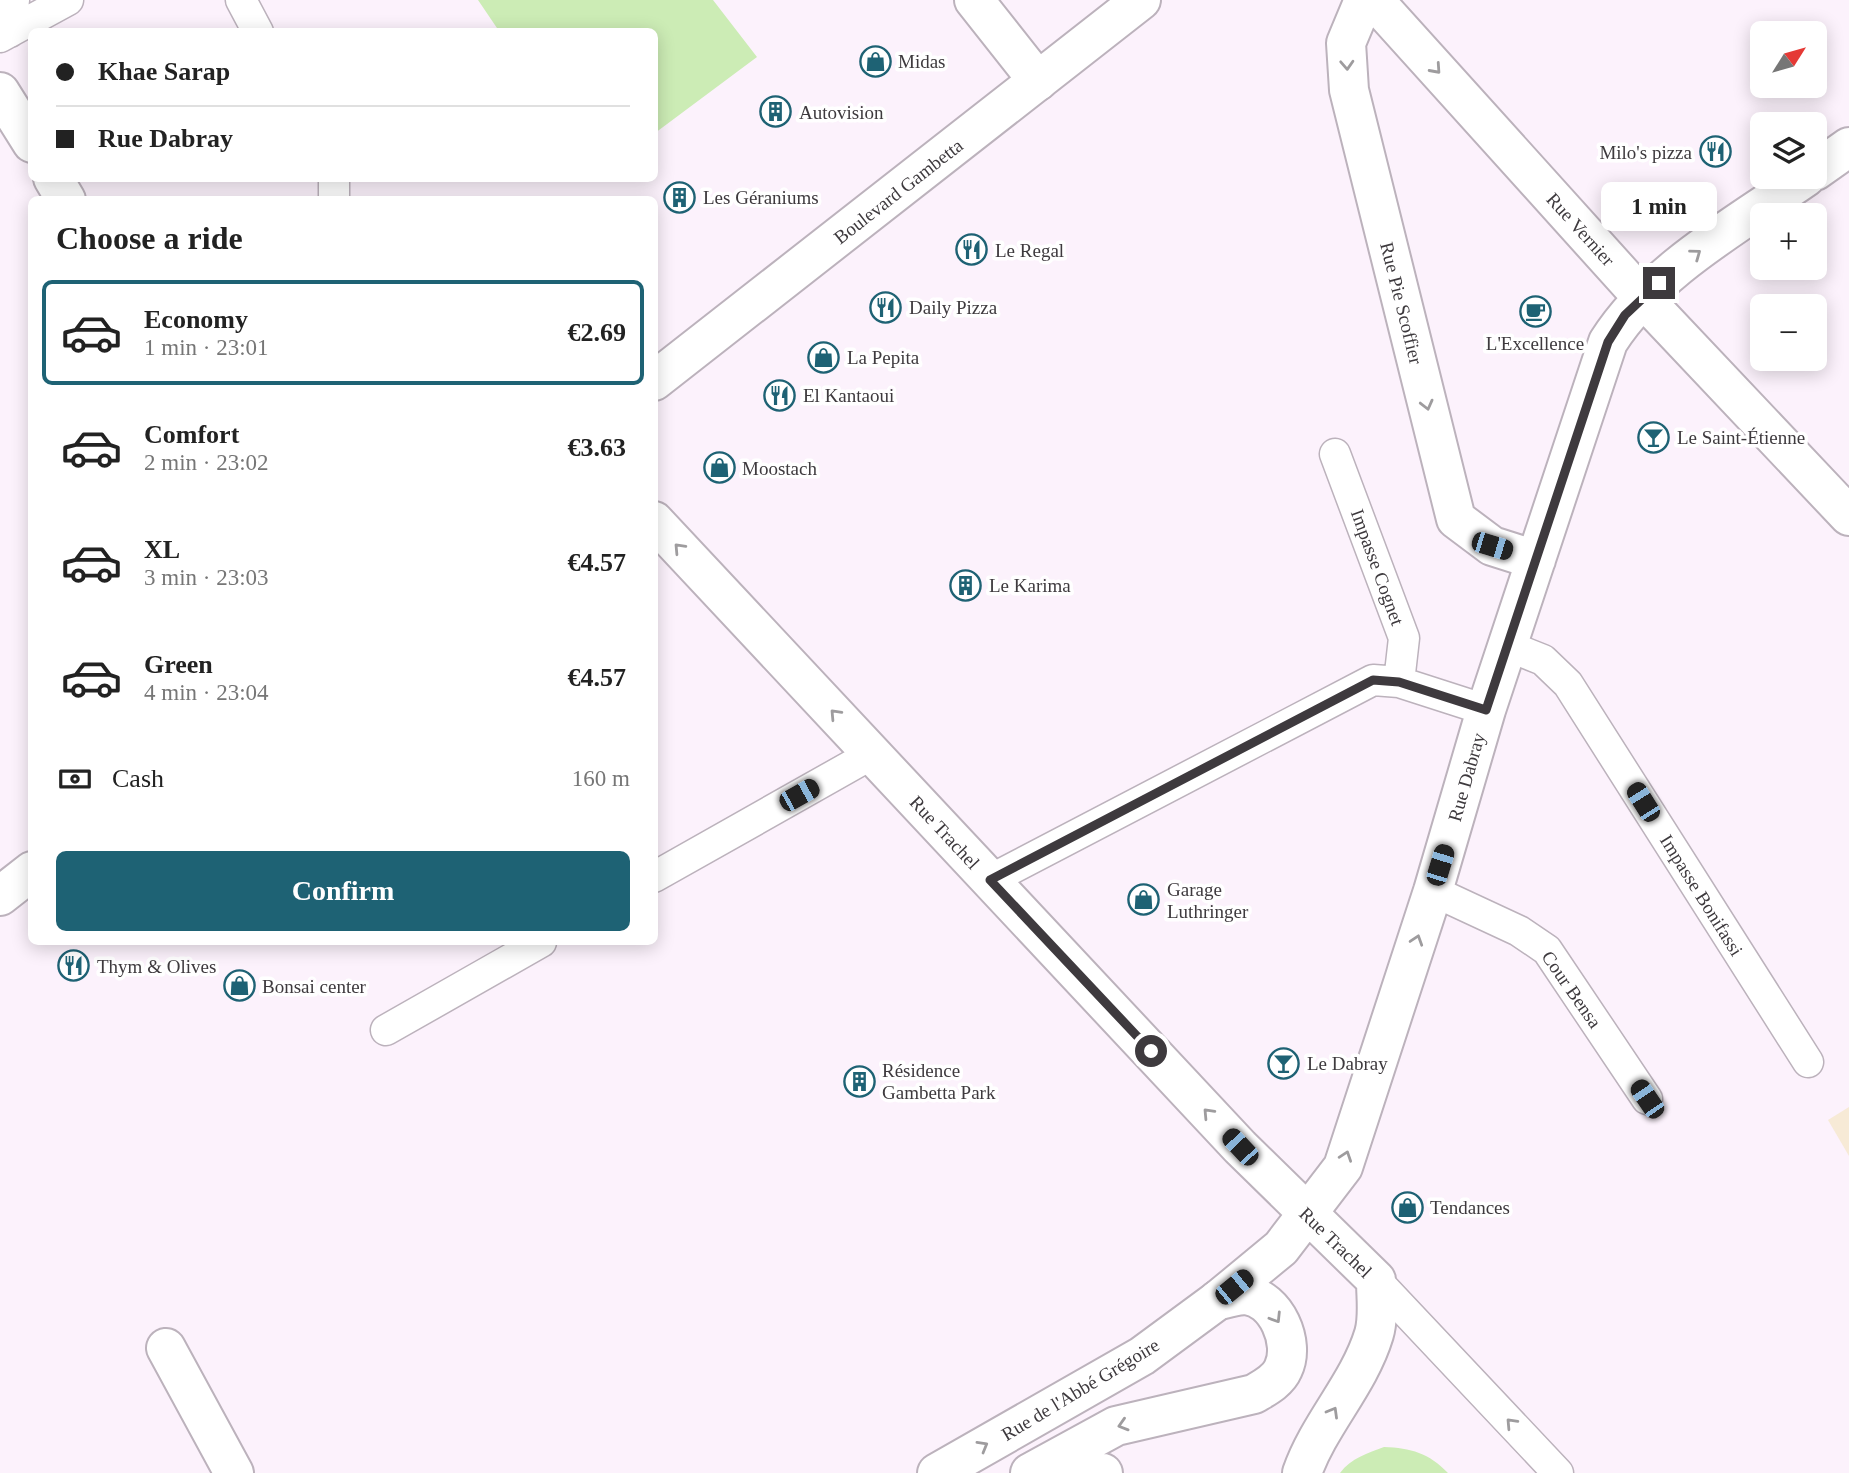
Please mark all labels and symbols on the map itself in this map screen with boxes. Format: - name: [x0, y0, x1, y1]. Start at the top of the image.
- north arrow: [1750, 21, 1827, 98]
- shop icon: Midas: [858, 44, 892, 78]
- place label: Midas: [898, 51, 946, 72]
- one-way arrow: [1339, 59, 1354, 70]
- one-way arrow: [1428, 61, 1440, 74]
- building icon: Autovision: [759, 95, 793, 129]
- place label: Autovision: [799, 102, 884, 123]
- street label: Boulevard Gambetta: [830, 134, 967, 248]
- restaurant icon: Milo's pizza: [1698, 135, 1732, 169]
- place label: Milo's pizza: [1599, 142, 1693, 163]
- building icon: Les Géraniums: [663, 180, 697, 214]
- callout: 1 min: [1601, 182, 1717, 230]
- place label: Les Géraniums: [703, 187, 819, 208]
- street label: Rue Vernier: [1542, 189, 1619, 271]
- restaurant icon: Le Regal: [955, 233, 989, 267]
- place label: Le Regal: [995, 240, 1064, 261]
- street label: Rue Pie Scoffier: [1376, 240, 1427, 367]
- one-way arrow: [1688, 250, 1701, 263]
- route end: [1643, 267, 1675, 299]
- restaurant icon: Daily Pizza: [869, 290, 903, 324]
- cafe icon: L'Excellence: [1518, 295, 1552, 329]
- place label: Daily Pizza: [909, 297, 998, 318]
- place label: L'Excellence: [1486, 333, 1584, 354]
- shop icon: La Pepita: [807, 340, 841, 374]
- place label: La Pepita: [847, 347, 920, 368]
- restaurant icon: El Kantaoui: [763, 378, 797, 412]
- place label: El Kantaoui: [803, 385, 894, 406]
- one-way arrow: [1419, 399, 1433, 411]
- bar icon: Le Saint-Étienne: [1637, 420, 1671, 454]
- place label: Le Saint-Étienne: [1677, 427, 1805, 448]
- shop icon: Moostach: [702, 451, 736, 485]
- place label: Moostach: [742, 458, 817, 479]
- street label: Impasse Cognet: [1347, 506, 1408, 629]
- car: [1469, 530, 1516, 562]
- one-way arrow: [675, 543, 688, 556]
- building icon: Le Karima: [949, 568, 983, 602]
- place label: Le Karima: [989, 575, 1071, 596]
- one-way arrow: [830, 709, 843, 722]
- street label: Rue Dabray: [1444, 730, 1489, 824]
- car: [776, 776, 823, 814]
- car: [1623, 779, 1664, 825]
- street label: Rue Trachel: [905, 791, 984, 873]
- street label: Impasse Bonifassi: [1656, 831, 1747, 960]
- car: [1424, 842, 1457, 888]
- place label: Garage Luthringer: [1167, 879, 1249, 922]
- shop icon: Garage Luthringer: [1127, 883, 1161, 917]
- one-way arrow: [1408, 934, 1423, 946]
- street label: Cour Bensa: [1537, 947, 1606, 1032]
- restaurant icon: Thym & Olives: [57, 949, 91, 983]
- place label: Thym & Olives: [97, 956, 216, 977]
- shop icon: Bonsai center: [222, 969, 256, 1003]
- place label: Bonsai center: [262, 976, 367, 997]
- route start: [1135, 1035, 1167, 1067]
- bar icon: Le Dabray: [1267, 1046, 1301, 1080]
- place label: Le Dabray: [1307, 1053, 1388, 1074]
- place label: Résidence Gambetta Park: [882, 1060, 996, 1103]
- building icon: Résidence Gambetta Park: [842, 1064, 876, 1098]
- car: [1627, 1076, 1668, 1122]
- one-way arrow: [1204, 1108, 1217, 1121]
- car: [1218, 1124, 1263, 1170]
- one-way arrow: [1338, 1151, 1352, 1163]
- shop icon: Tendances: [1390, 1190, 1424, 1224]
- place label: Tendances: [1430, 1197, 1510, 1218]
- street label: Rue Trachel: [1295, 1203, 1376, 1282]
- car: [1212, 1266, 1257, 1308]
- one-way arrow: [1268, 1310, 1281, 1323]
- street label: Rue de l'Abbé Grégoire: [998, 1334, 1163, 1445]
- one-way arrow: [1325, 1407, 1338, 1420]
- one-way arrow: [1118, 1416, 1130, 1431]
- one-way arrow: [1507, 1419, 1520, 1432]
- one-way arrow: [976, 1441, 989, 1454]

